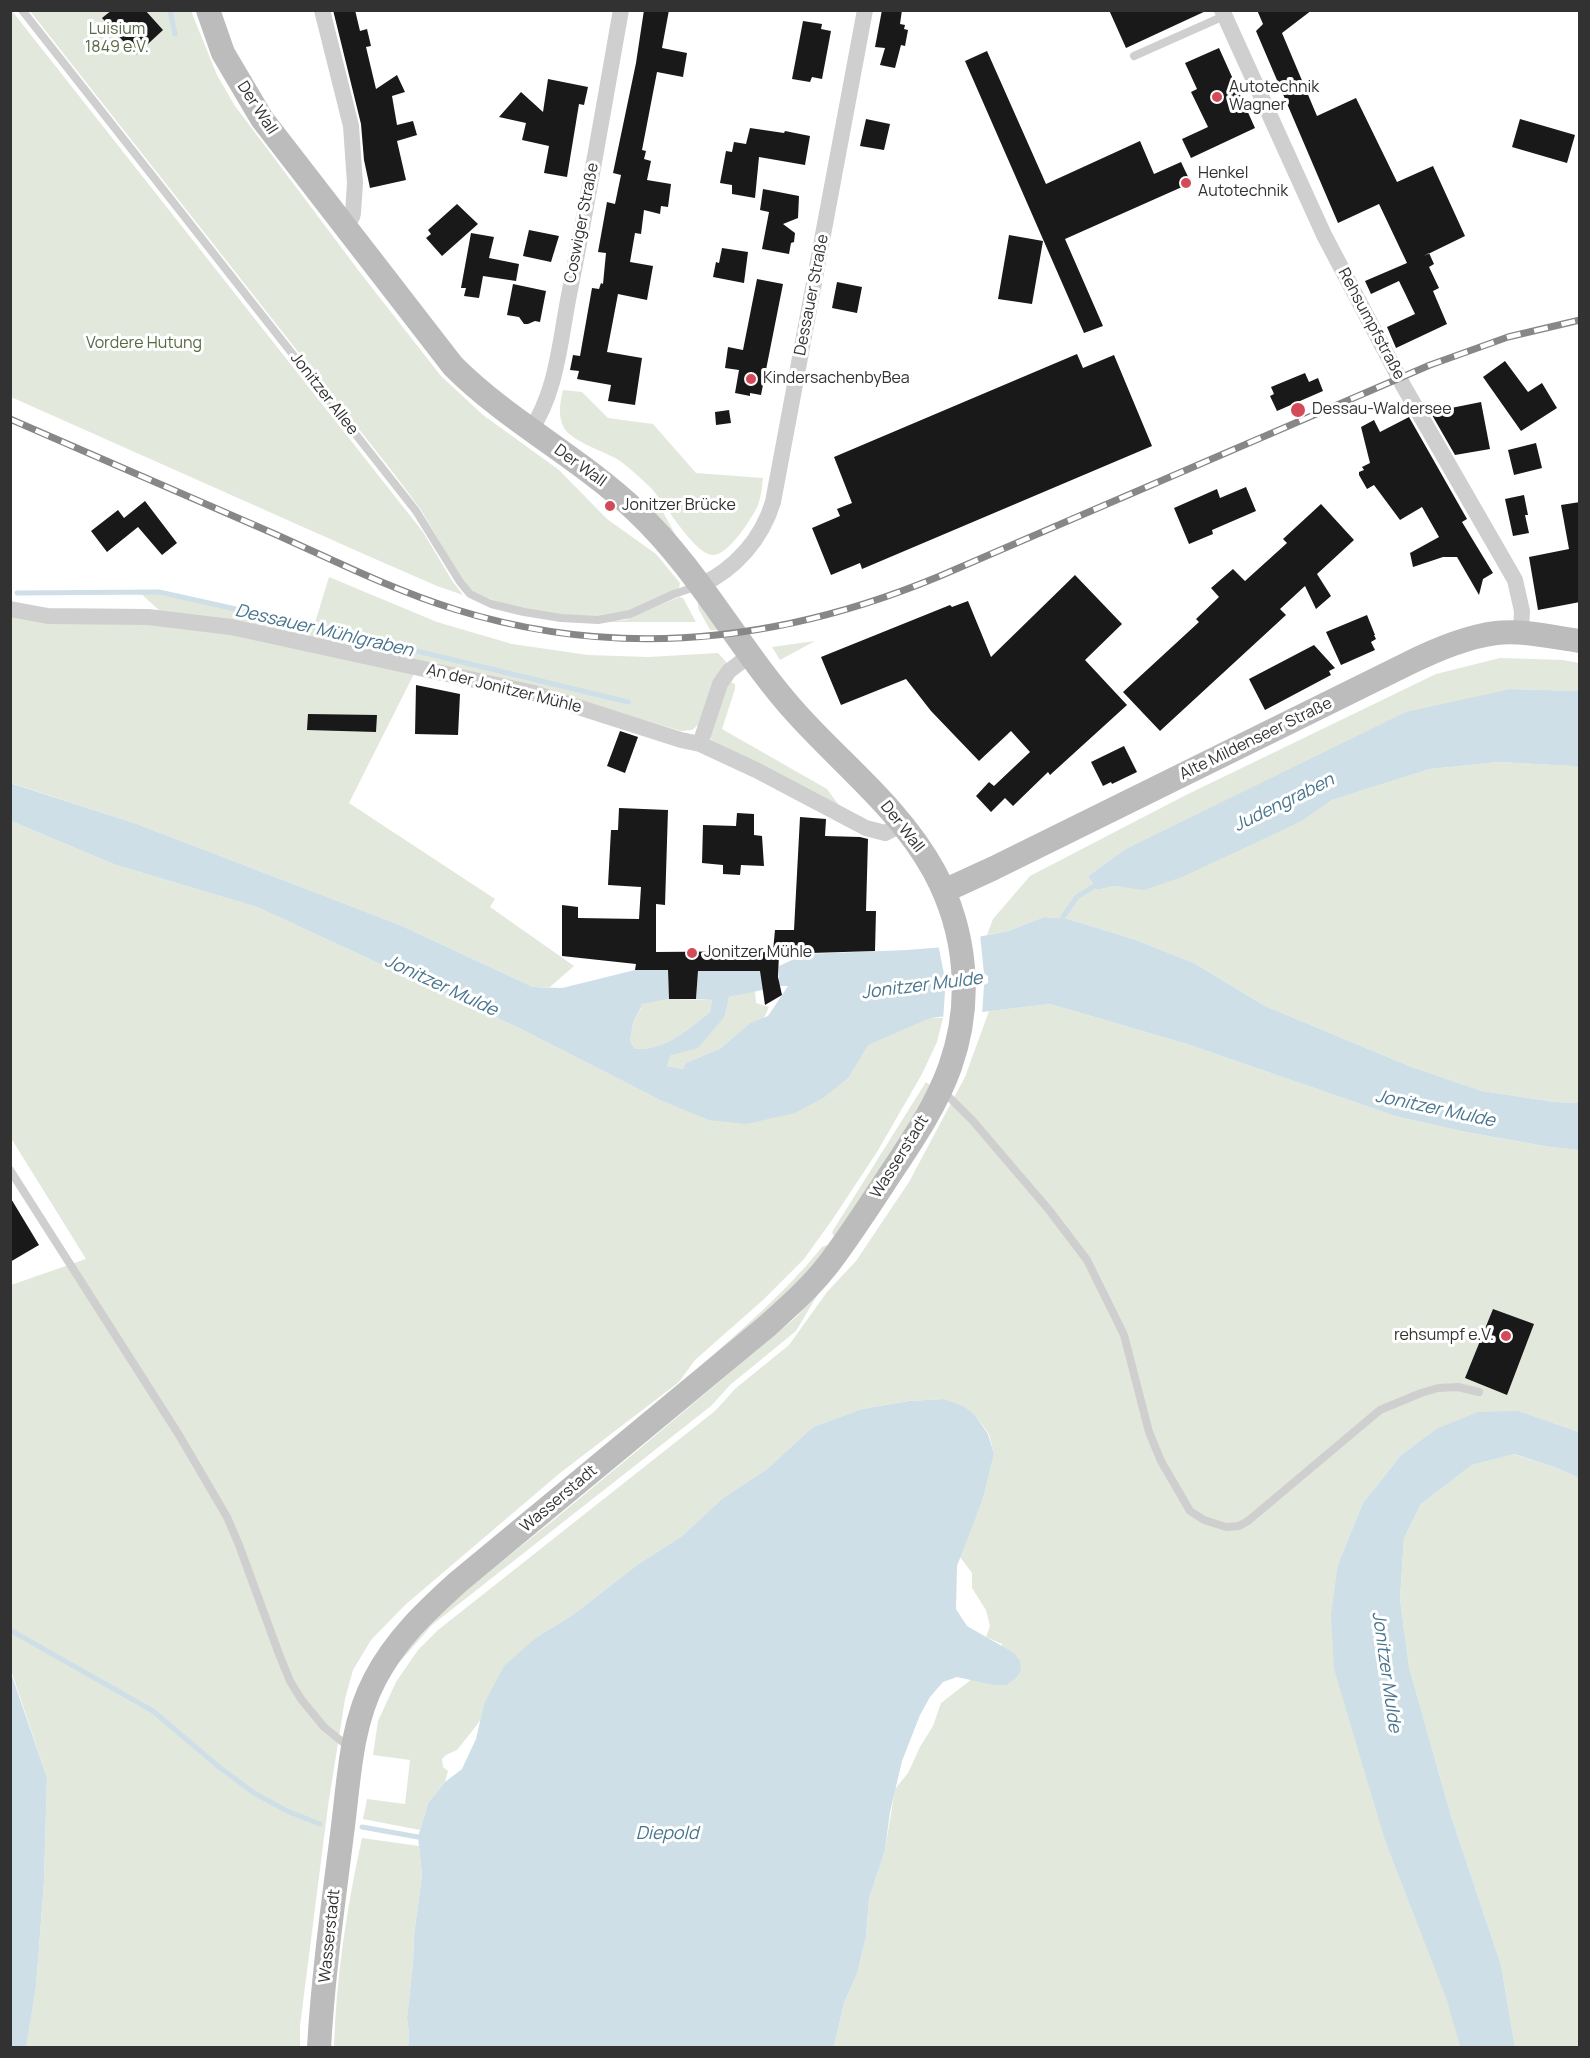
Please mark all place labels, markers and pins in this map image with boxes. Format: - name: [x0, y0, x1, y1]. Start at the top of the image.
- place label: Autotechnik Wagner: [1229, 78, 1319, 116]
- marker: Autotechnik Wagner: [1210, 90, 1224, 104]
- place label: Henkel Autotechnik: [1198, 164, 1288, 202]
- marker: Henkel Autotechnik: [1179, 176, 1193, 190]
- place label: KindersachenbyBea: [763, 369, 910, 389]
- marker: KindersachenbyBea: [744, 372, 758, 386]
- place label: Dessau-Waldersee: [1312, 400, 1452, 420]
- marker: Dessau-Waldersee: [1289, 401, 1307, 419]
- place label: Jonitzer Brücke: [622, 496, 736, 516]
- marker: Jonitzer Brücke: [603, 499, 617, 513]
- place label: Jonitzer Mühle: [704, 943, 812, 963]
- marker: Jonitzer Mühle: [685, 946, 699, 960]
- place label: rehsumpf e.V.: [1394, 1326, 1494, 1346]
- marker: rehsumpf e.V.: [1499, 1329, 1513, 1343]

